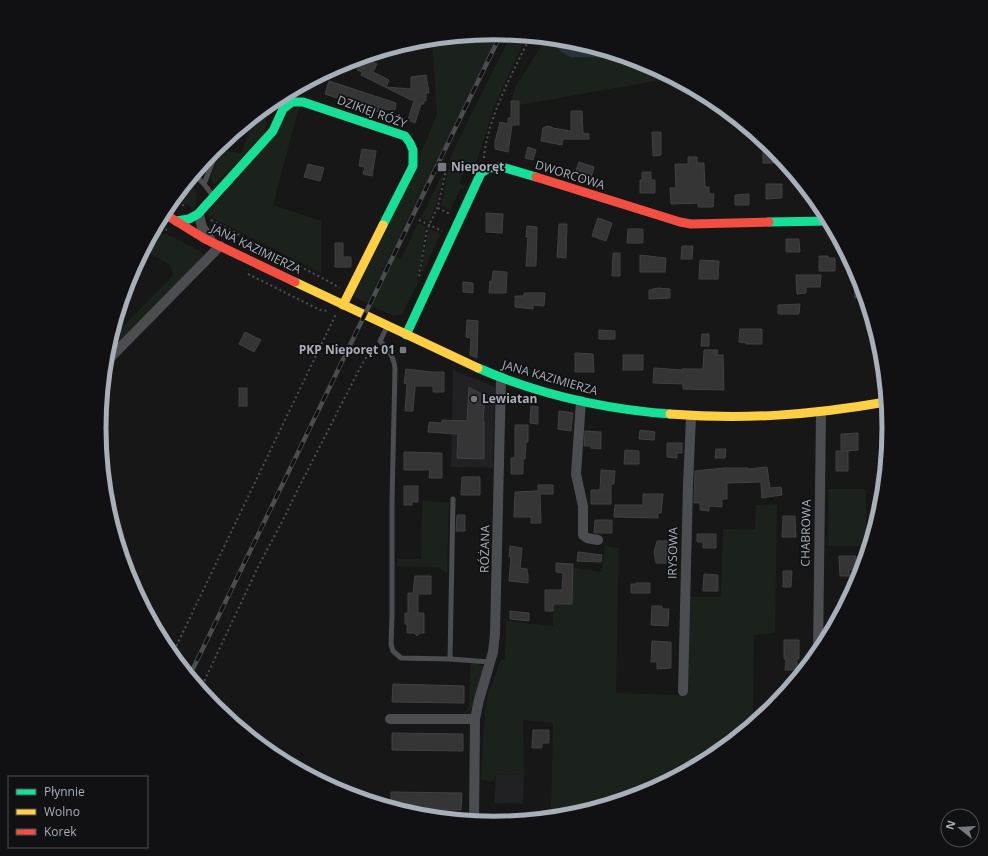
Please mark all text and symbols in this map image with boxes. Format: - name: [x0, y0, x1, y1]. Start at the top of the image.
- street label: DZIKIEJ RÓŻY: [335, 91, 410, 132]
- street label: DWORCOWA: [533, 156, 607, 193]
- place label: Nieporęt: [451, 158, 504, 175]
- marker: Nieporęt: [436, 161, 448, 173]
- street label: JANA KAZIMIERZA: [207, 219, 305, 278]
- place label: PKP Nieporęt 01: [299, 341, 395, 358]
- marker: PKP Nieporęt 01: [398, 345, 408, 355]
- street label: JANA KAZIMIERZA: [500, 356, 600, 399]
- place label: Lewiatan: [482, 390, 537, 407]
- marker: Lewiatan: [469, 394, 479, 404]
- street label: CHABROWA: [796, 499, 815, 567]
- street label: RÓŻANA: [476, 525, 493, 573]
- street label: IRYSOWA: [664, 526, 681, 579]
- legend: [8, 776, 148, 848]
- text: Płynnie: [44, 783, 85, 800]
- text: Wolno: [44, 803, 80, 820]
- north arrow: [940, 808, 980, 848]
- text: N: [941, 818, 959, 831]
- text: Korek: [44, 823, 77, 840]

